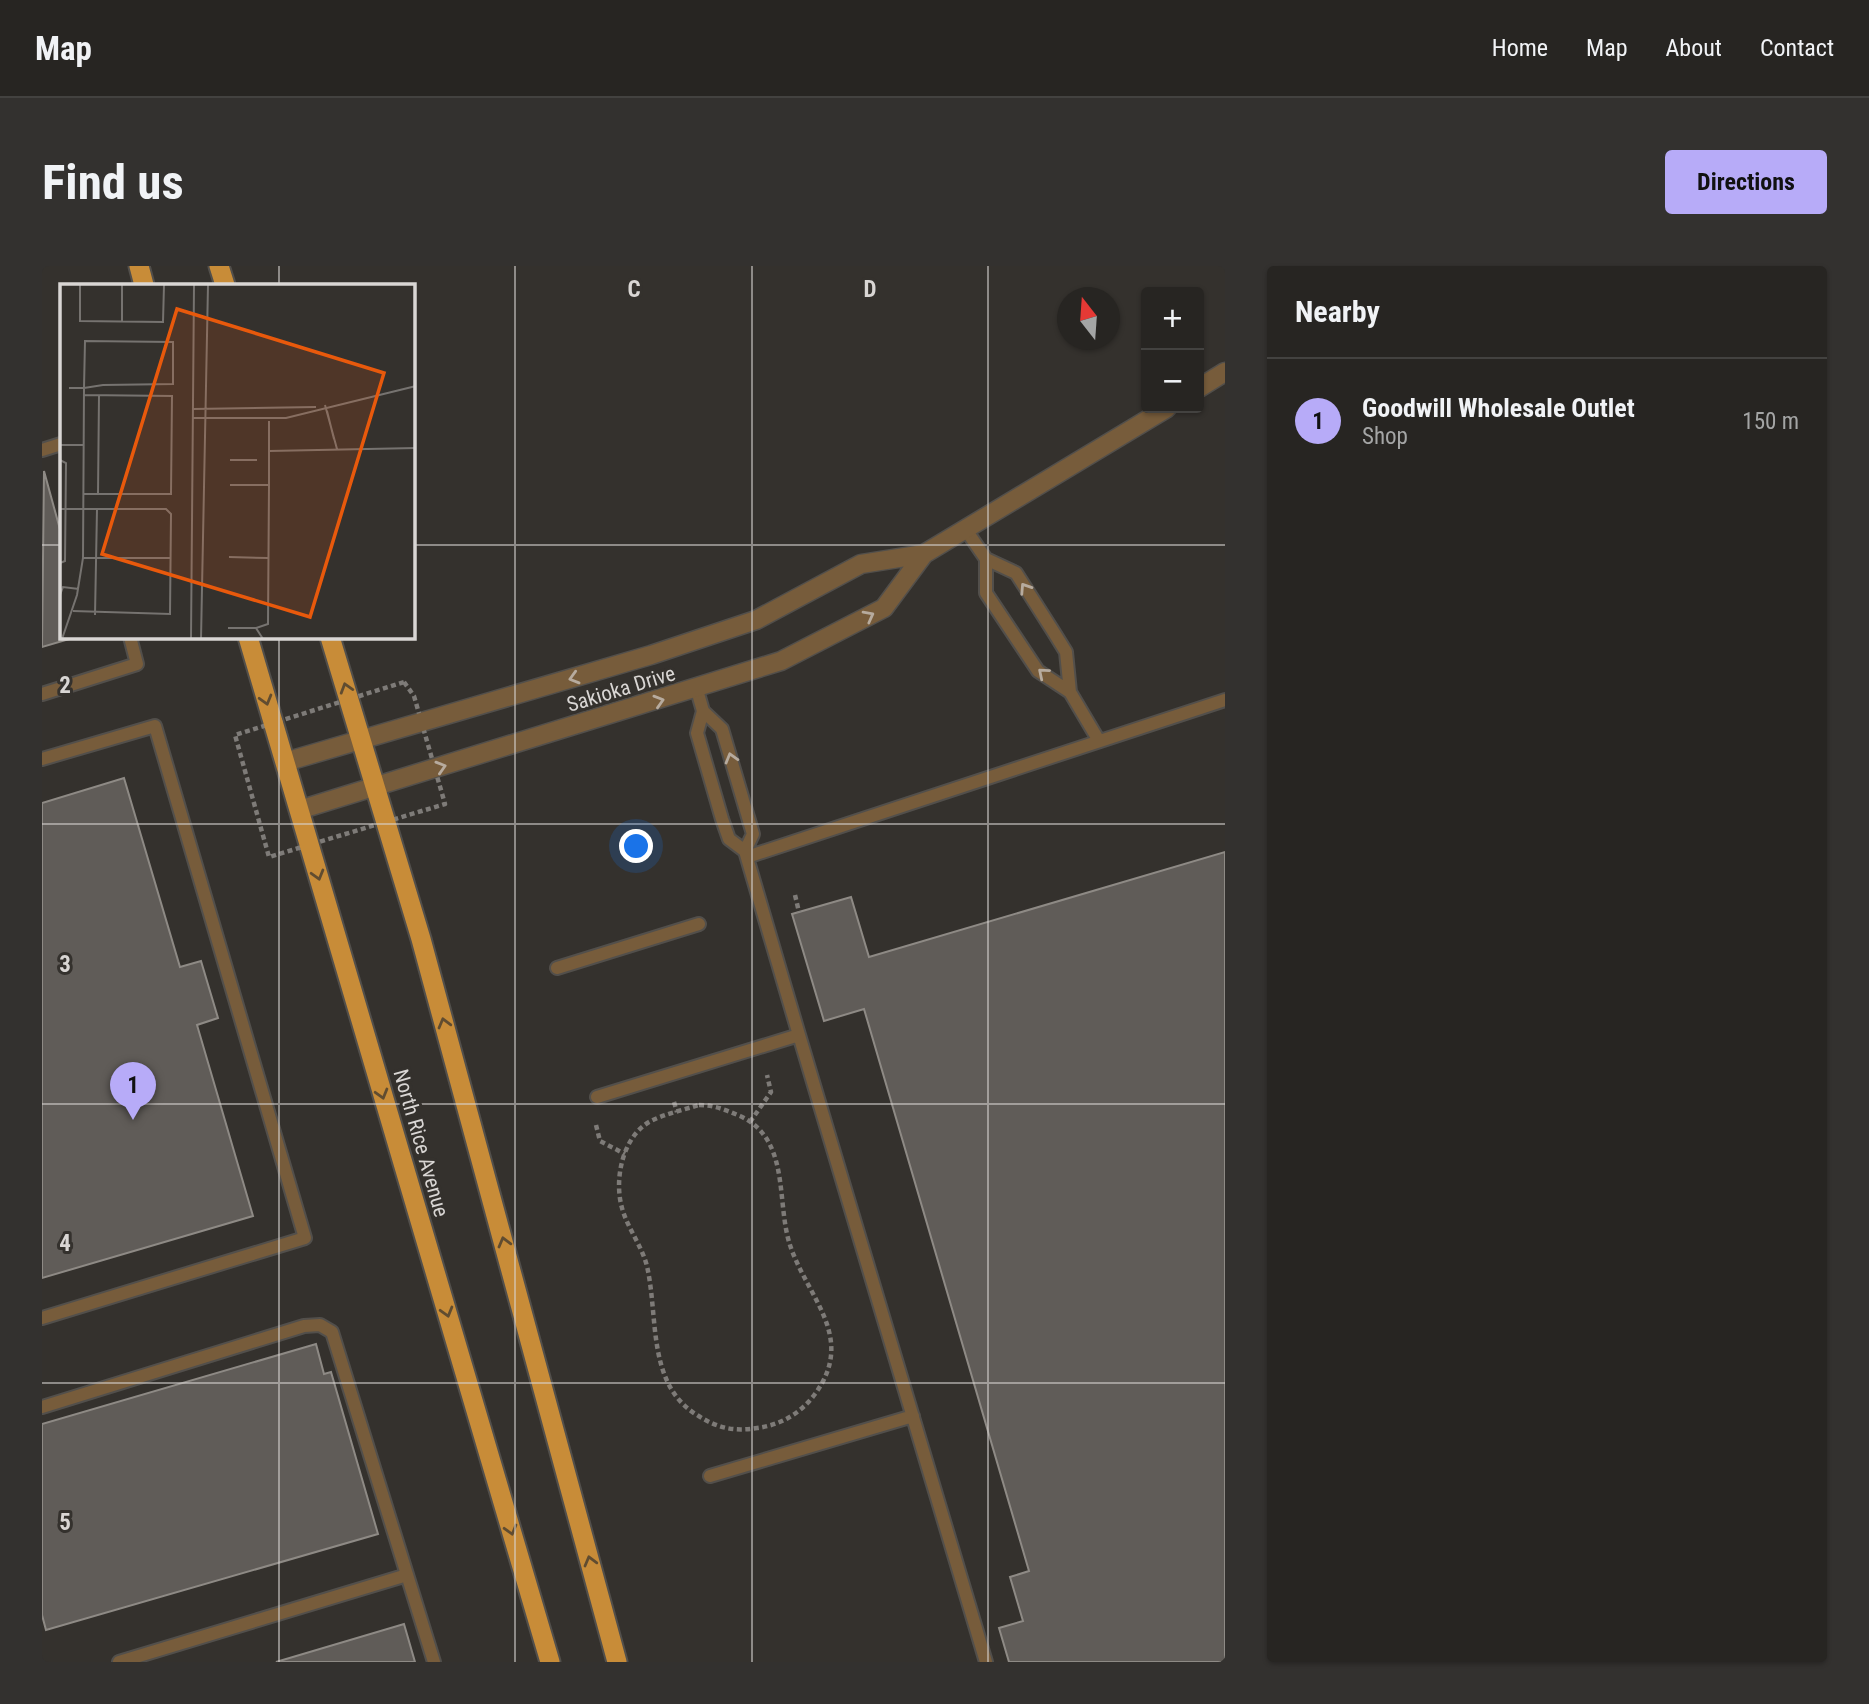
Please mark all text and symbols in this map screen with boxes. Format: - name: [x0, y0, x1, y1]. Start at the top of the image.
- text: Map: [35, 29, 92, 68]
- text: Home: [1492, 34, 1548, 62]
- text: Map: [1586, 34, 1628, 62]
- text: About: [1666, 34, 1722, 62]
- text: Contact: [1760, 34, 1834, 62]
- button: Directions: [1665, 150, 1827, 214]
- text: Find us: [42, 154, 184, 211]
- text: C: [627, 276, 641, 303]
- text: D: [864, 276, 877, 303]
- inset map: [60, 284, 415, 639]
- north arrow: [1057, 287, 1120, 350]
- map controls: [1141, 287, 1204, 413]
- button: +: [1141, 287, 1204, 350]
- text: Nearby: [1295, 294, 1380, 329]
- button: −: [1141, 350, 1204, 413]
- text: Goodwill Wholesale Outlet: [1362, 393, 1635, 423]
- text: 1: [1312, 408, 1324, 435]
- text: 150 m: [1742, 408, 1799, 435]
- text: Shop: [1362, 423, 1408, 450]
- one-way arrow: [1021, 583, 1034, 596]
- one-way arrow: [861, 610, 874, 624]
- street label: Sakioka Drive: [564, 661, 678, 717]
- one-way arrow: [568, 669, 580, 684]
- one-way arrow: [1038, 669, 1051, 681]
- text: 2: [59, 672, 71, 699]
- one-way arrow: [339, 683, 354, 695]
- one-way arrow: [258, 693, 273, 705]
- one-way arrow: [652, 695, 664, 710]
- one-way arrow: [725, 752, 739, 764]
- one-way arrow: [435, 761, 447, 776]
- your location: [619, 829, 653, 863]
- one-way arrow: [310, 869, 324, 881]
- text: 3: [59, 951, 71, 978]
- one-way arrow: [438, 1017, 452, 1029]
- pin: 1: [110, 1062, 156, 1120]
- street label: North Rice Avenue: [388, 1066, 454, 1220]
- one-way arrow: [374, 1087, 389, 1099]
- text: 4: [59, 1230, 71, 1257]
- one-way arrow: [497, 1236, 512, 1248]
- one-way arrow: [438, 1306, 453, 1318]
- text: 5: [59, 1509, 71, 1536]
- one-way arrow: [503, 1524, 517, 1536]
- one-way arrow: [584, 1555, 598, 1567]

